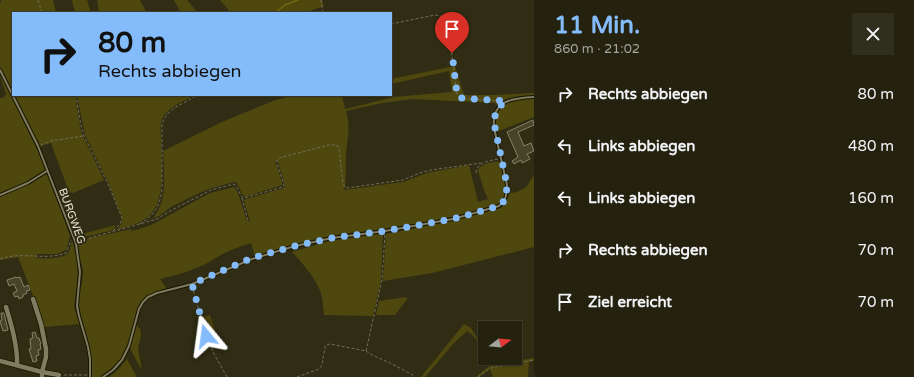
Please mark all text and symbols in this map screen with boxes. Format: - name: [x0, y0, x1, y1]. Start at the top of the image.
- text: 11 Min.: [554, 11, 640, 40]
- pin: [435, 12, 469, 53]
- button: close: [852, 13, 894, 55]
- icon: arrive: [441, 18, 463, 40]
- text: 80 m: [98, 26, 166, 60]
- icon: right: [32, 28, 84, 80]
- text: 860 m · 21:02: [554, 41, 640, 57]
- text: Rechts abbiegen: [98, 60, 242, 82]
- icon: right: [554, 83, 576, 105]
- text: Rechts abbiegen: [588, 85, 708, 103]
- text: 80 m: [857, 85, 894, 103]
- icon: left: [554, 135, 576, 157]
- text: Links abbiegen: [588, 137, 695, 155]
- text: 480 m: [848, 137, 894, 155]
- street label: BURGWEG: [56, 186, 88, 246]
- icon: left: [554, 187, 576, 209]
- text: Links abbiegen: [588, 189, 695, 207]
- text: 160 m: [848, 189, 894, 207]
- icon: right: [554, 239, 576, 261]
- text: Rechts abbiegen: [588, 241, 708, 259]
- text: 70 m: [857, 241, 894, 259]
- icon: arrive: [554, 291, 576, 313]
- text: Ziel erreicht: [588, 293, 672, 311]
- text: 70 m: [857, 293, 894, 311]
- position arrow: [185, 315, 227, 357]
- north arrow: [478, 321, 522, 365]
- map controls: [478, 321, 522, 365]

